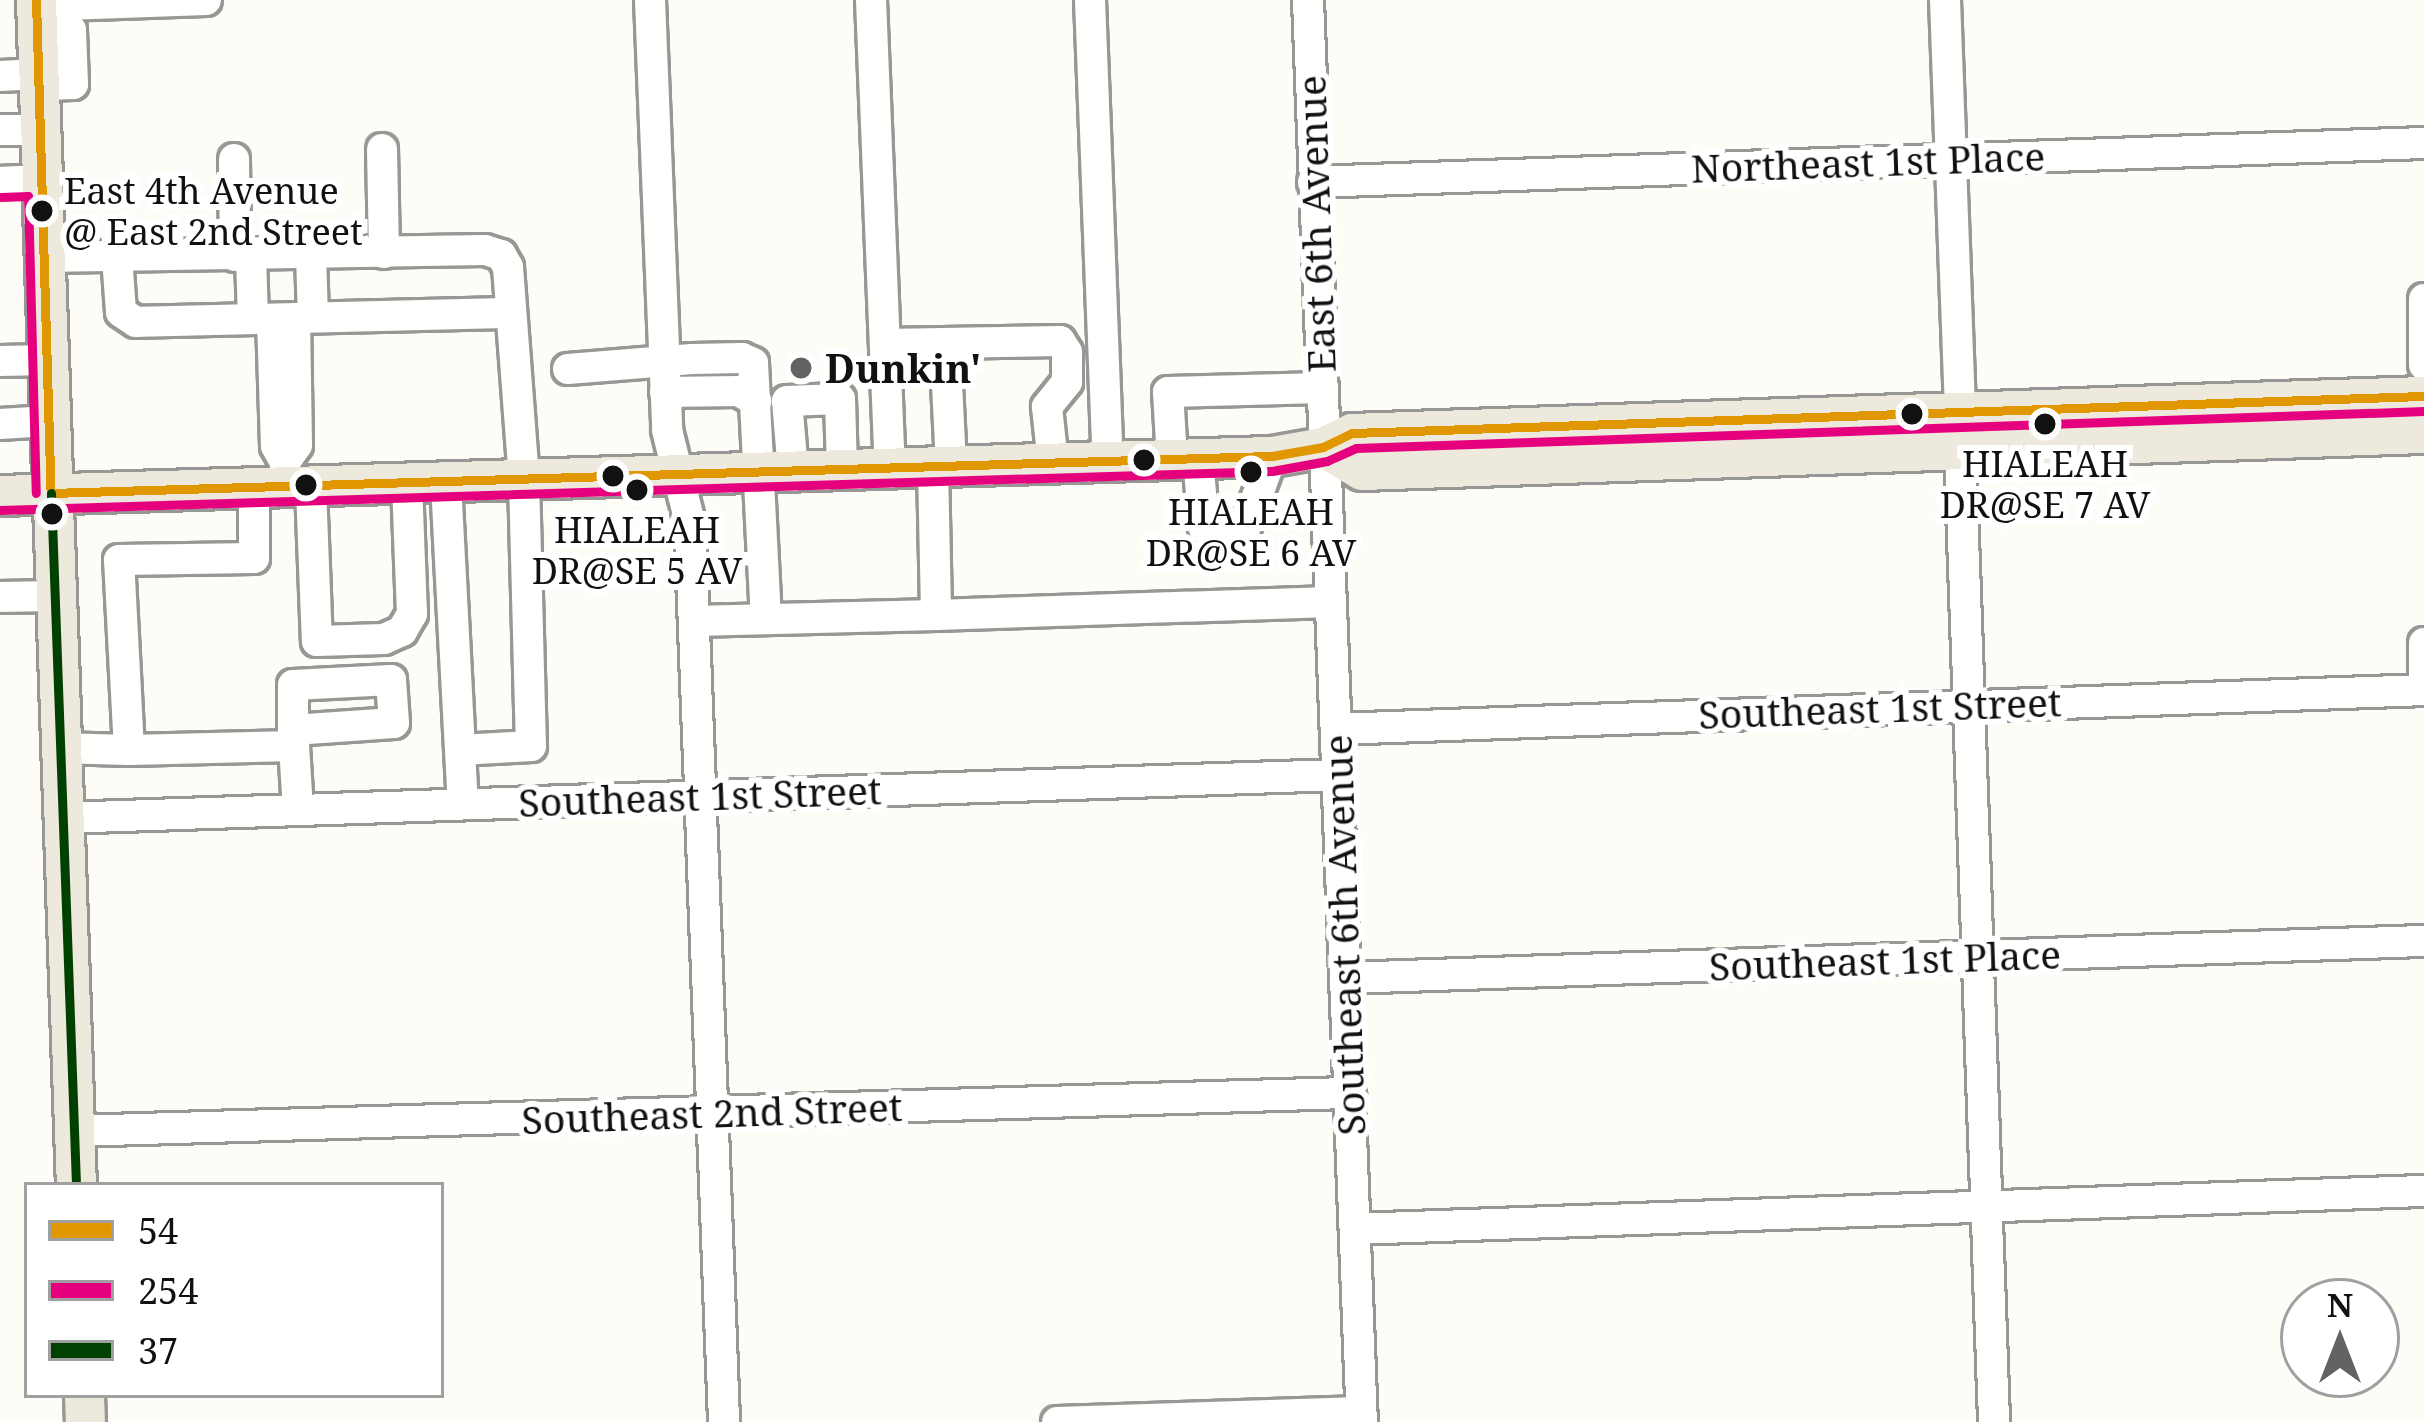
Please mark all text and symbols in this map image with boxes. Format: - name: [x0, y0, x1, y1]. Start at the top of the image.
- street label: East 6th Avenue: [1287, 75, 1345, 373]
- street label: Northeast 1st Place: [1690, 132, 2046, 192]
- place label: East 4th Avenue @ East 2nd Street: [64, 168, 363, 253]
- marker: East 4th Avenue @ East 2nd Street: [31, 200, 53, 222]
- place label: Dunkin': [825, 345, 981, 391]
- marker: Dunkin': [788, 355, 814, 381]
- unlabelled marker: [1901, 403, 1923, 425]
- marker: HIALEAH DR@SE 7 AV: [2034, 413, 2056, 435]
- place label: HIALEAH DR@SE 7 AV: [1940, 441, 2150, 526]
- unlabelled marker: [1133, 449, 1155, 471]
- marker: HIALEAH DR@SE 6 AV: [1240, 461, 1262, 483]
- unlabelled marker: [602, 465, 624, 487]
- unlabelled marker: [295, 474, 317, 496]
- marker: HIALEAH DR@SE 5 AV: [626, 479, 648, 501]
- place label: HIALEAH DR@SE 6 AV: [1146, 489, 1356, 574]
- unlabelled marker: [41, 503, 63, 525]
- place label: HIALEAH DR@SE 5 AV: [532, 507, 742, 592]
- street label: Southeast 1st Street: [1698, 678, 2062, 738]
- street label: Southeast 6th Avenue: [1314, 734, 1374, 1136]
- street label: Southeast 1st Street: [518, 766, 882, 826]
- street label: Southeast 1st Place: [1708, 930, 2062, 990]
- street label: Southeast 2nd Street: [521, 1083, 903, 1143]
- legend: [24, 1182, 444, 1398]
- text: 54: [138, 1206, 178, 1255]
- text: 254: [138, 1266, 198, 1315]
- north arrow: [2280, 1278, 2400, 1398]
- text: N: [2327, 1282, 2353, 1327]
- text: 37: [138, 1326, 178, 1375]

